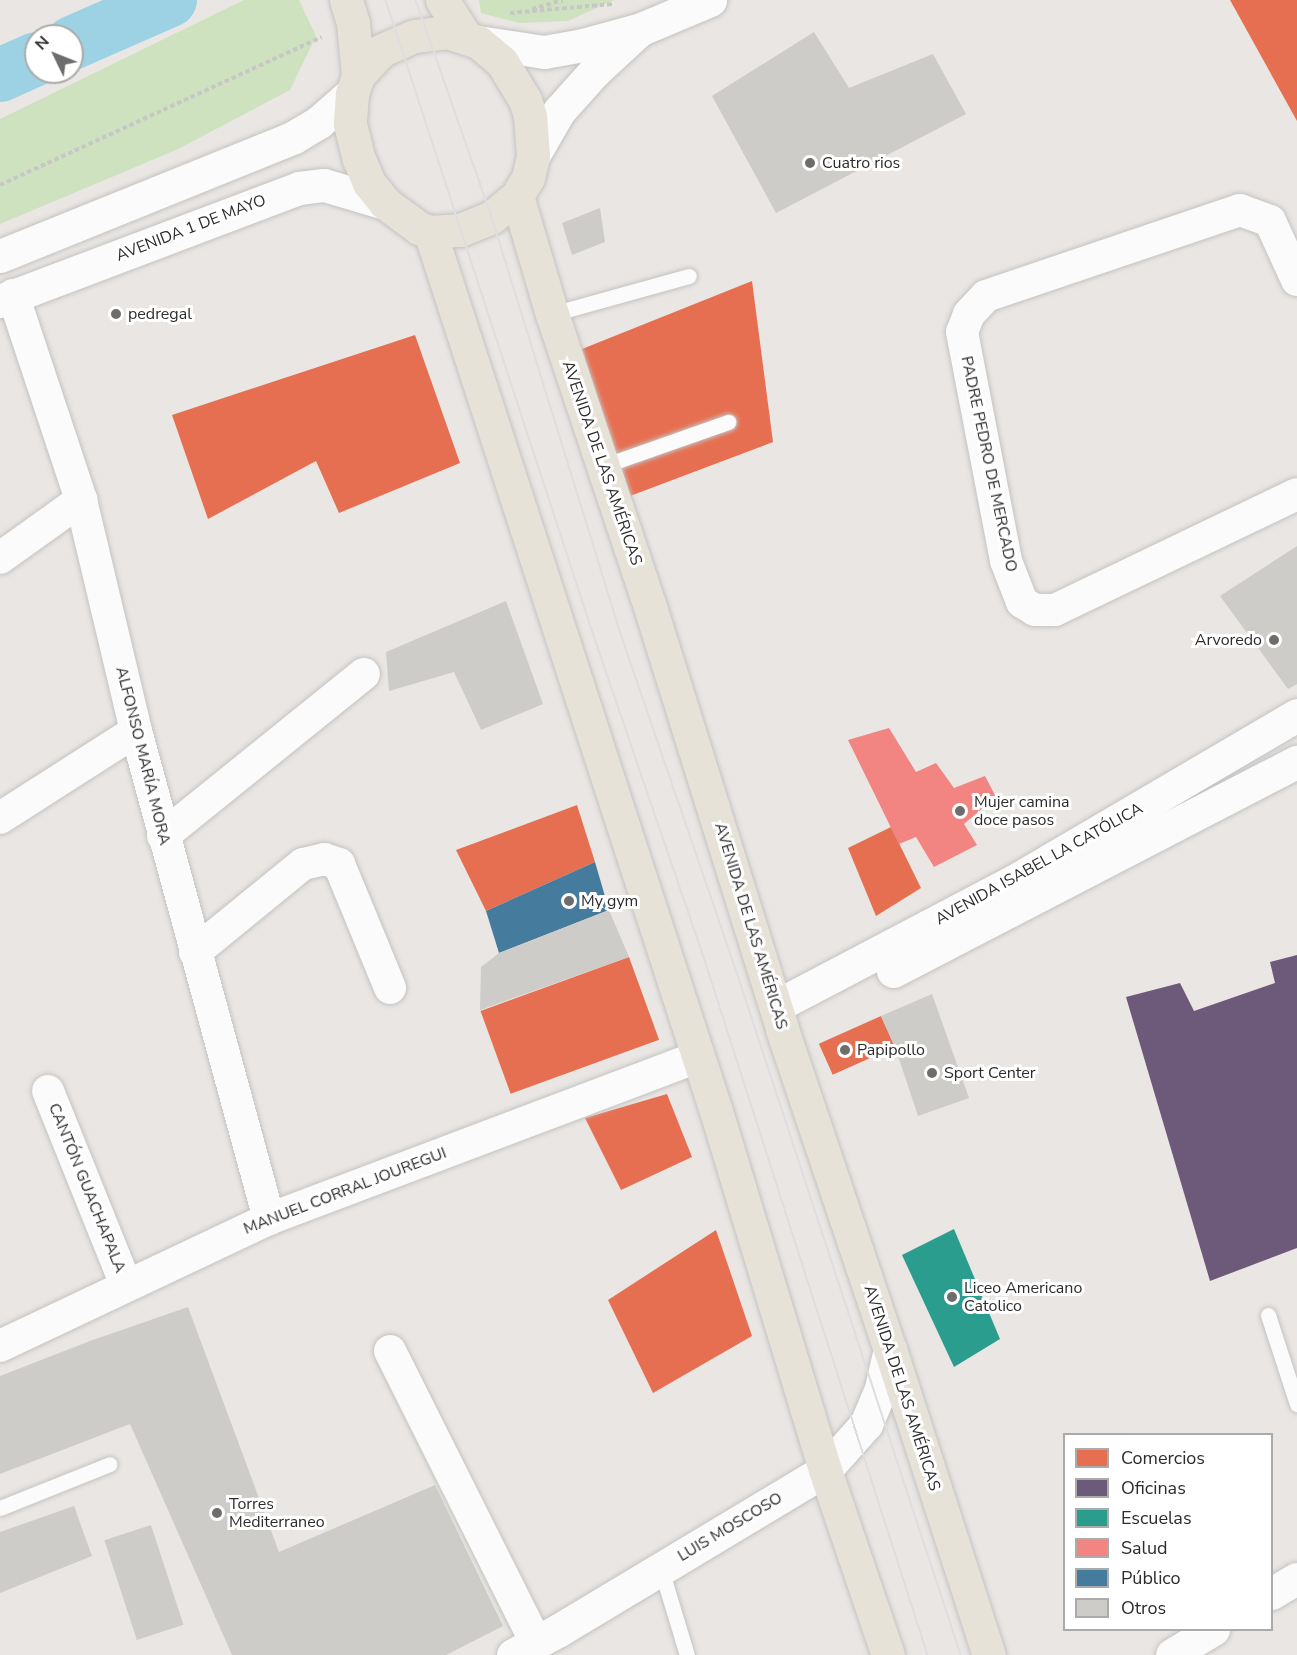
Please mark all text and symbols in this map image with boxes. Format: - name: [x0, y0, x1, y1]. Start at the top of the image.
- north arrow: [24, 24, 84, 84]
- text: N: [30, 31, 54, 55]
- place label: Cuatro rios: [822, 153, 900, 173]
- marker: Cuatro rios: [803, 156, 817, 170]
- street label: AVENIDA 1 DE MAYO: [113, 191, 269, 265]
- place label: pedregal: [128, 304, 192, 324]
- marker: pedregal: [109, 307, 123, 321]
- street label: PADRE PEDRO DE MERCADO: [957, 354, 1021, 574]
- street label: AVENIDA DE LAS AMÉRICAS: [558, 358, 646, 568]
- place label: Arvoredo: [1195, 630, 1262, 650]
- marker: Arvoredo: [1267, 633, 1281, 647]
- street label: ALFONSO MARÍA MORA: [112, 665, 174, 847]
- place label: Mujer camina doce pasos: [974, 792, 1070, 830]
- street label: AVENIDA ISABEL LA CATÓLICA: [932, 799, 1146, 929]
- marker: Mujer camina doce pasos: [951, 802, 969, 820]
- street label: AVENIDA DE LAS AMÉRICAS: [710, 820, 792, 1032]
- place label: My gym: [581, 891, 638, 911]
- marker: My gym: [562, 894, 576, 908]
- place label: Papipollo: [857, 1040, 925, 1060]
- marker: Papipollo: [838, 1043, 852, 1057]
- place label: Sport Center: [944, 1063, 1035, 1083]
- marker: Sport Center: [925, 1066, 939, 1080]
- street label: CANTÓN GUACHAPALA: [44, 1100, 130, 1276]
- street label: MANUEL CORRAL JOUREGUI: [241, 1143, 449, 1239]
- place label: Liceo Americano Catolico: [964, 1278, 1082, 1316]
- street label: AVENIDA DE LAS AMÉRICAS: [860, 1283, 944, 1493]
- marker: Liceo Americano Catolico: [945, 1290, 959, 1304]
- legend: [1063, 1433, 1273, 1631]
- text: Comercios: [1121, 1446, 1205, 1470]
- text: Oficinas: [1121, 1476, 1186, 1500]
- street label: LUIS MOSCOSO: [674, 1488, 786, 1566]
- place label: Torres Mediterraneo: [229, 1494, 325, 1532]
- marker: Torres Mediterraneo: [210, 1506, 224, 1520]
- text: Escuelas: [1121, 1506, 1192, 1530]
- text: Salud: [1121, 1536, 1168, 1560]
- text: Público: [1121, 1566, 1181, 1590]
- text: Otros: [1121, 1596, 1166, 1620]

